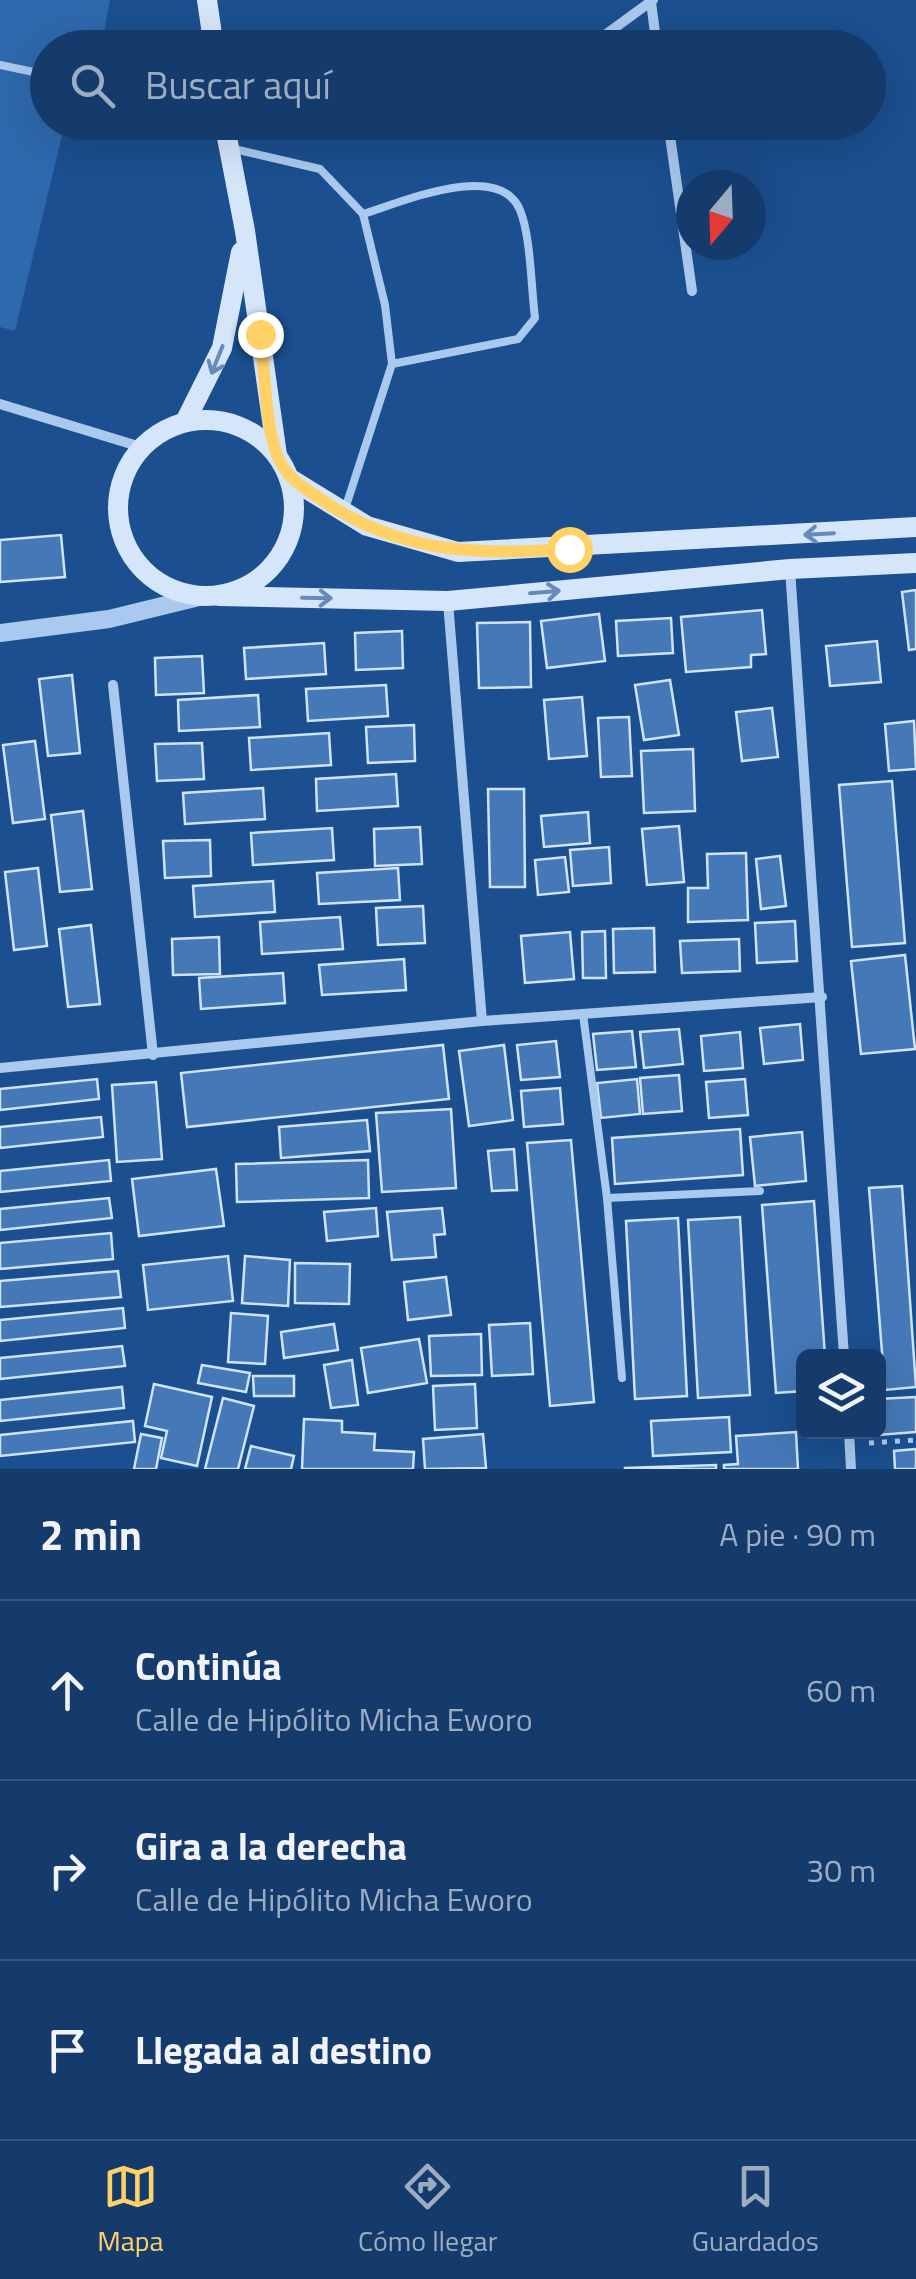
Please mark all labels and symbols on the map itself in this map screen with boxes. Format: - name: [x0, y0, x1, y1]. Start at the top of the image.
- north arrow: [676, 170, 766, 260]
- route end: [238, 312, 284, 358]
- one-way arrow: [206, 344, 224, 375]
- one-way arrow: [803, 524, 835, 543]
- route start: [547, 527, 593, 573]
- one-way arrow: [528, 582, 561, 601]
- one-way arrow: [300, 588, 332, 607]

